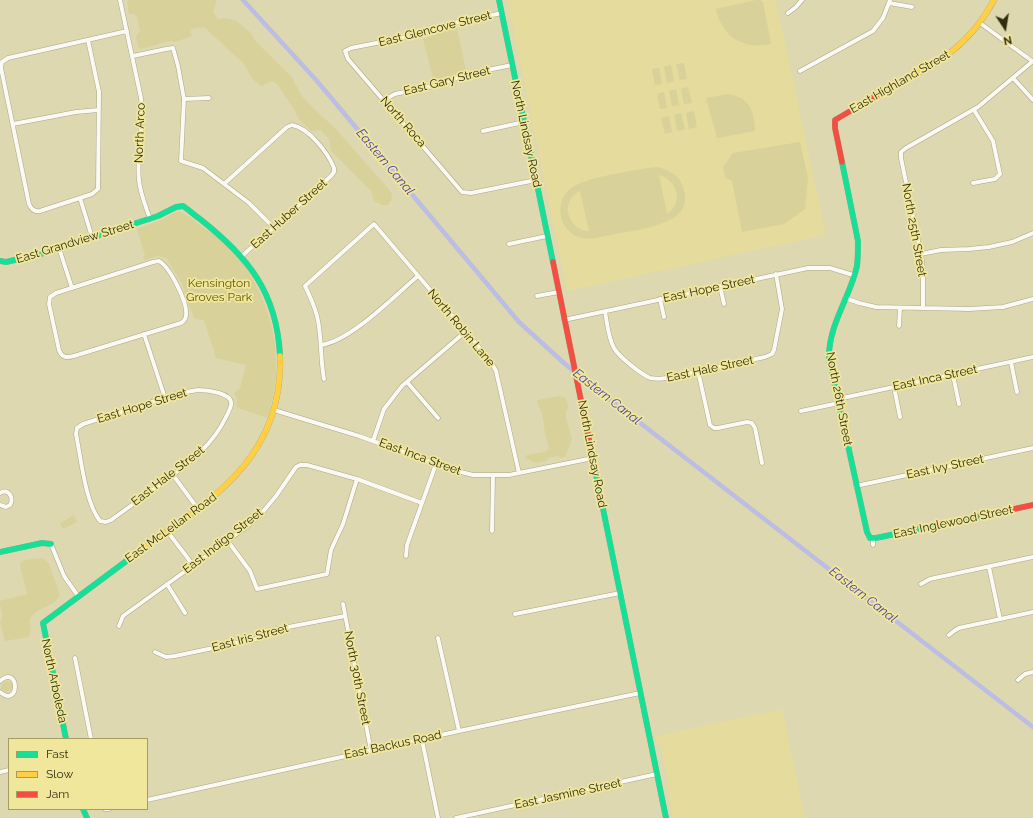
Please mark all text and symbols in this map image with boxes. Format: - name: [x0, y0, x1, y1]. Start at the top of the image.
- street label: East Glencove Street: [377, 8, 493, 50]
- north arrow: [985, 8, 1025, 48]
- text: N: [1002, 33, 1013, 47]
- street label: East Highland Street: [847, 47, 953, 117]
- street label: East Gary Street: [402, 63, 492, 99]
- street label: North Lindsay Road: [508, 79, 544, 189]
- street label: North Roca: [377, 94, 429, 150]
- street label: North Arco: [132, 103, 148, 163]
- water label: Eastern Canal: [353, 126, 417, 198]
- street label: East Huber Street: [248, 176, 330, 252]
- street label: North 25th Street: [899, 182, 929, 278]
- street label: East Grandview Street: [14, 217, 136, 267]
- street label: East Hope Street: [662, 272, 756, 306]
- park label: Kensington Groves Park: [186, 276, 252, 304]
- street label: North Robin Lane: [424, 286, 498, 370]
- street label: North 26th Street: [823, 351, 855, 447]
- street label: East Hale Street: [665, 353, 755, 385]
- street label: East Inca Street: [891, 362, 979, 394]
- water label: Eastern Canal: [570, 366, 644, 428]
- street label: East Hope Street: [95, 385, 189, 427]
- street label: North Lindsay Road: [575, 399, 609, 509]
- street label: East Inca Street: [377, 436, 463, 478]
- street label: East Hale Street: [129, 443, 207, 509]
- street label: East Ivy Street: [905, 452, 985, 482]
- street label: East McLellan Road: [122, 490, 220, 566]
- street label: East Inglewood Street: [892, 502, 1014, 542]
- street label: East Indigo Street: [180, 505, 266, 577]
- water label: Eastern Canal: [826, 564, 900, 626]
- street label: East Iris Street: [210, 621, 290, 655]
- street label: North 30th Street: [341, 630, 373, 726]
- street label: North Arboleda: [38, 638, 70, 724]
- street label: East Backus Road: [343, 728, 443, 762]
- legend: [8, 738, 148, 810]
- text: Fast: [46, 747, 69, 761]
- text: Slow: [46, 767, 73, 781]
- street label: East Jasmine Street: [513, 776, 623, 812]
- text: Jam: [46, 787, 69, 801]

